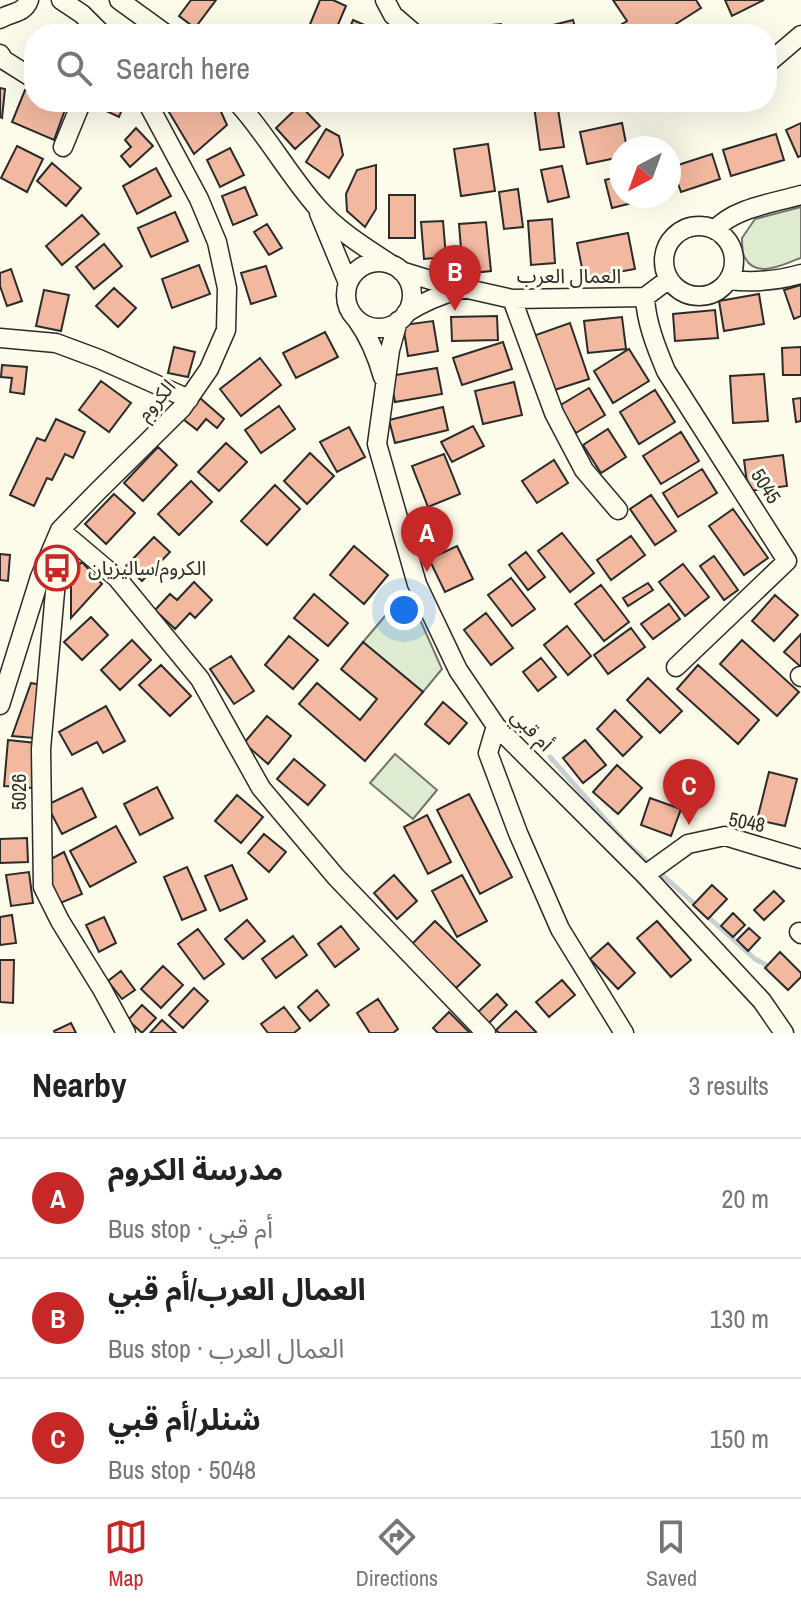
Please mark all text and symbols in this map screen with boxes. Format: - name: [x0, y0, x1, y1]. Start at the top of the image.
- search box: [24, 24, 777, 112]
- icon: search: [52, 46, 96, 90]
- text: Search here: [116, 48, 250, 88]
- north arrow: [609, 136, 681, 208]
- pin: B: [429, 245, 481, 311]
- street label: العمال العرب: [517, 262, 621, 289]
- street label: الكروم: [130, 373, 183, 427]
- street label: 5045: [745, 463, 788, 508]
- pin: A: [401, 506, 453, 572]
- bus stop icon: الكروم/ساليزيان: [33, 544, 81, 592]
- place label: الكروم/ساليزيان: [88, 554, 206, 583]
- your location: [384, 590, 424, 630]
- street label: أم قبي: [504, 702, 559, 759]
- pin: C: [663, 759, 715, 825]
- street label: 5026: [5, 774, 32, 810]
- street label: 5048: [727, 805, 768, 838]
- text: Nearby: [32, 1062, 127, 1108]
- text: 3 results: [688, 1068, 769, 1103]
- text: مدرسة الكروم: [108, 1149, 283, 1189]
- text: A: [50, 1181, 66, 1216]
- text: 20 m: [722, 1181, 769, 1216]
- text: Bus stop · أم قبي: [108, 1211, 273, 1246]
- text: العمال العرب/أم قبي: [108, 1269, 366, 1309]
- text: B: [50, 1301, 66, 1336]
- text: 130 m: [710, 1301, 769, 1336]
- text: Bus stop · العمال العرب: [108, 1331, 344, 1366]
- text: شنلر/أم قبي: [108, 1399, 261, 1439]
- text: C: [50, 1421, 66, 1456]
- text: 150 m: [710, 1421, 769, 1456]
- text: Bus stop · 5048: [108, 1452, 256, 1487]
- tab: Map: [104, 1515, 148, 1593]
- tab: Directions: [356, 1515, 438, 1593]
- tab: Saved: [646, 1515, 697, 1593]

